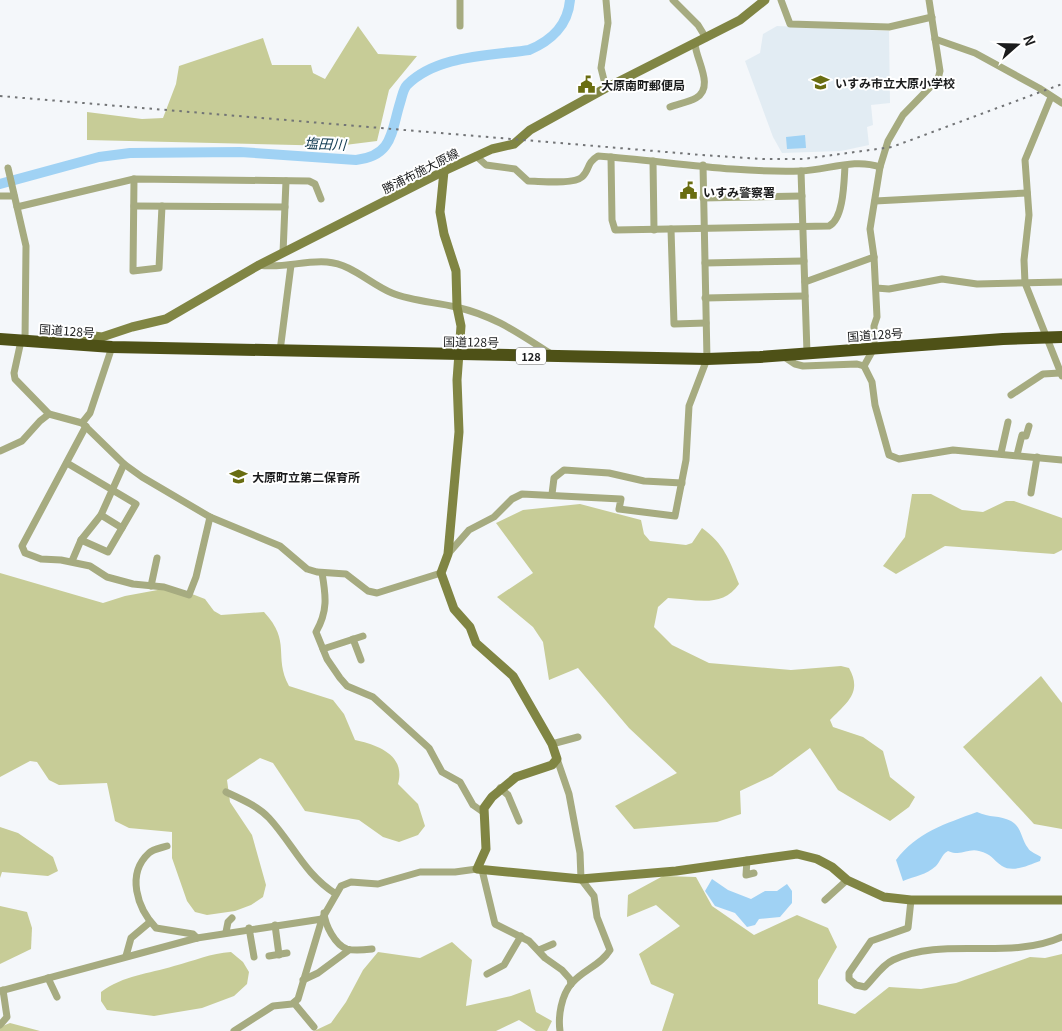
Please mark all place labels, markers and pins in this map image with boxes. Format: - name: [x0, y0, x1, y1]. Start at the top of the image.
- school or university icon: いすみ市立大原小学校: [811, 72, 831, 92]
- public building icon: 大原南町郵便局: [577, 74, 597, 94]
- place label: いすみ市立大原小学校: [835, 74, 955, 91]
- place label: 大原南町郵便局: [601, 76, 685, 93]
- public building icon: いすみ警察署: [679, 181, 699, 201]
- place label: いすみ警察署: [703, 183, 775, 200]
- school or university icon: 大原町立第二保育所: [228, 466, 248, 486]
- place label: 大原町立第二保育所: [252, 468, 360, 485]

